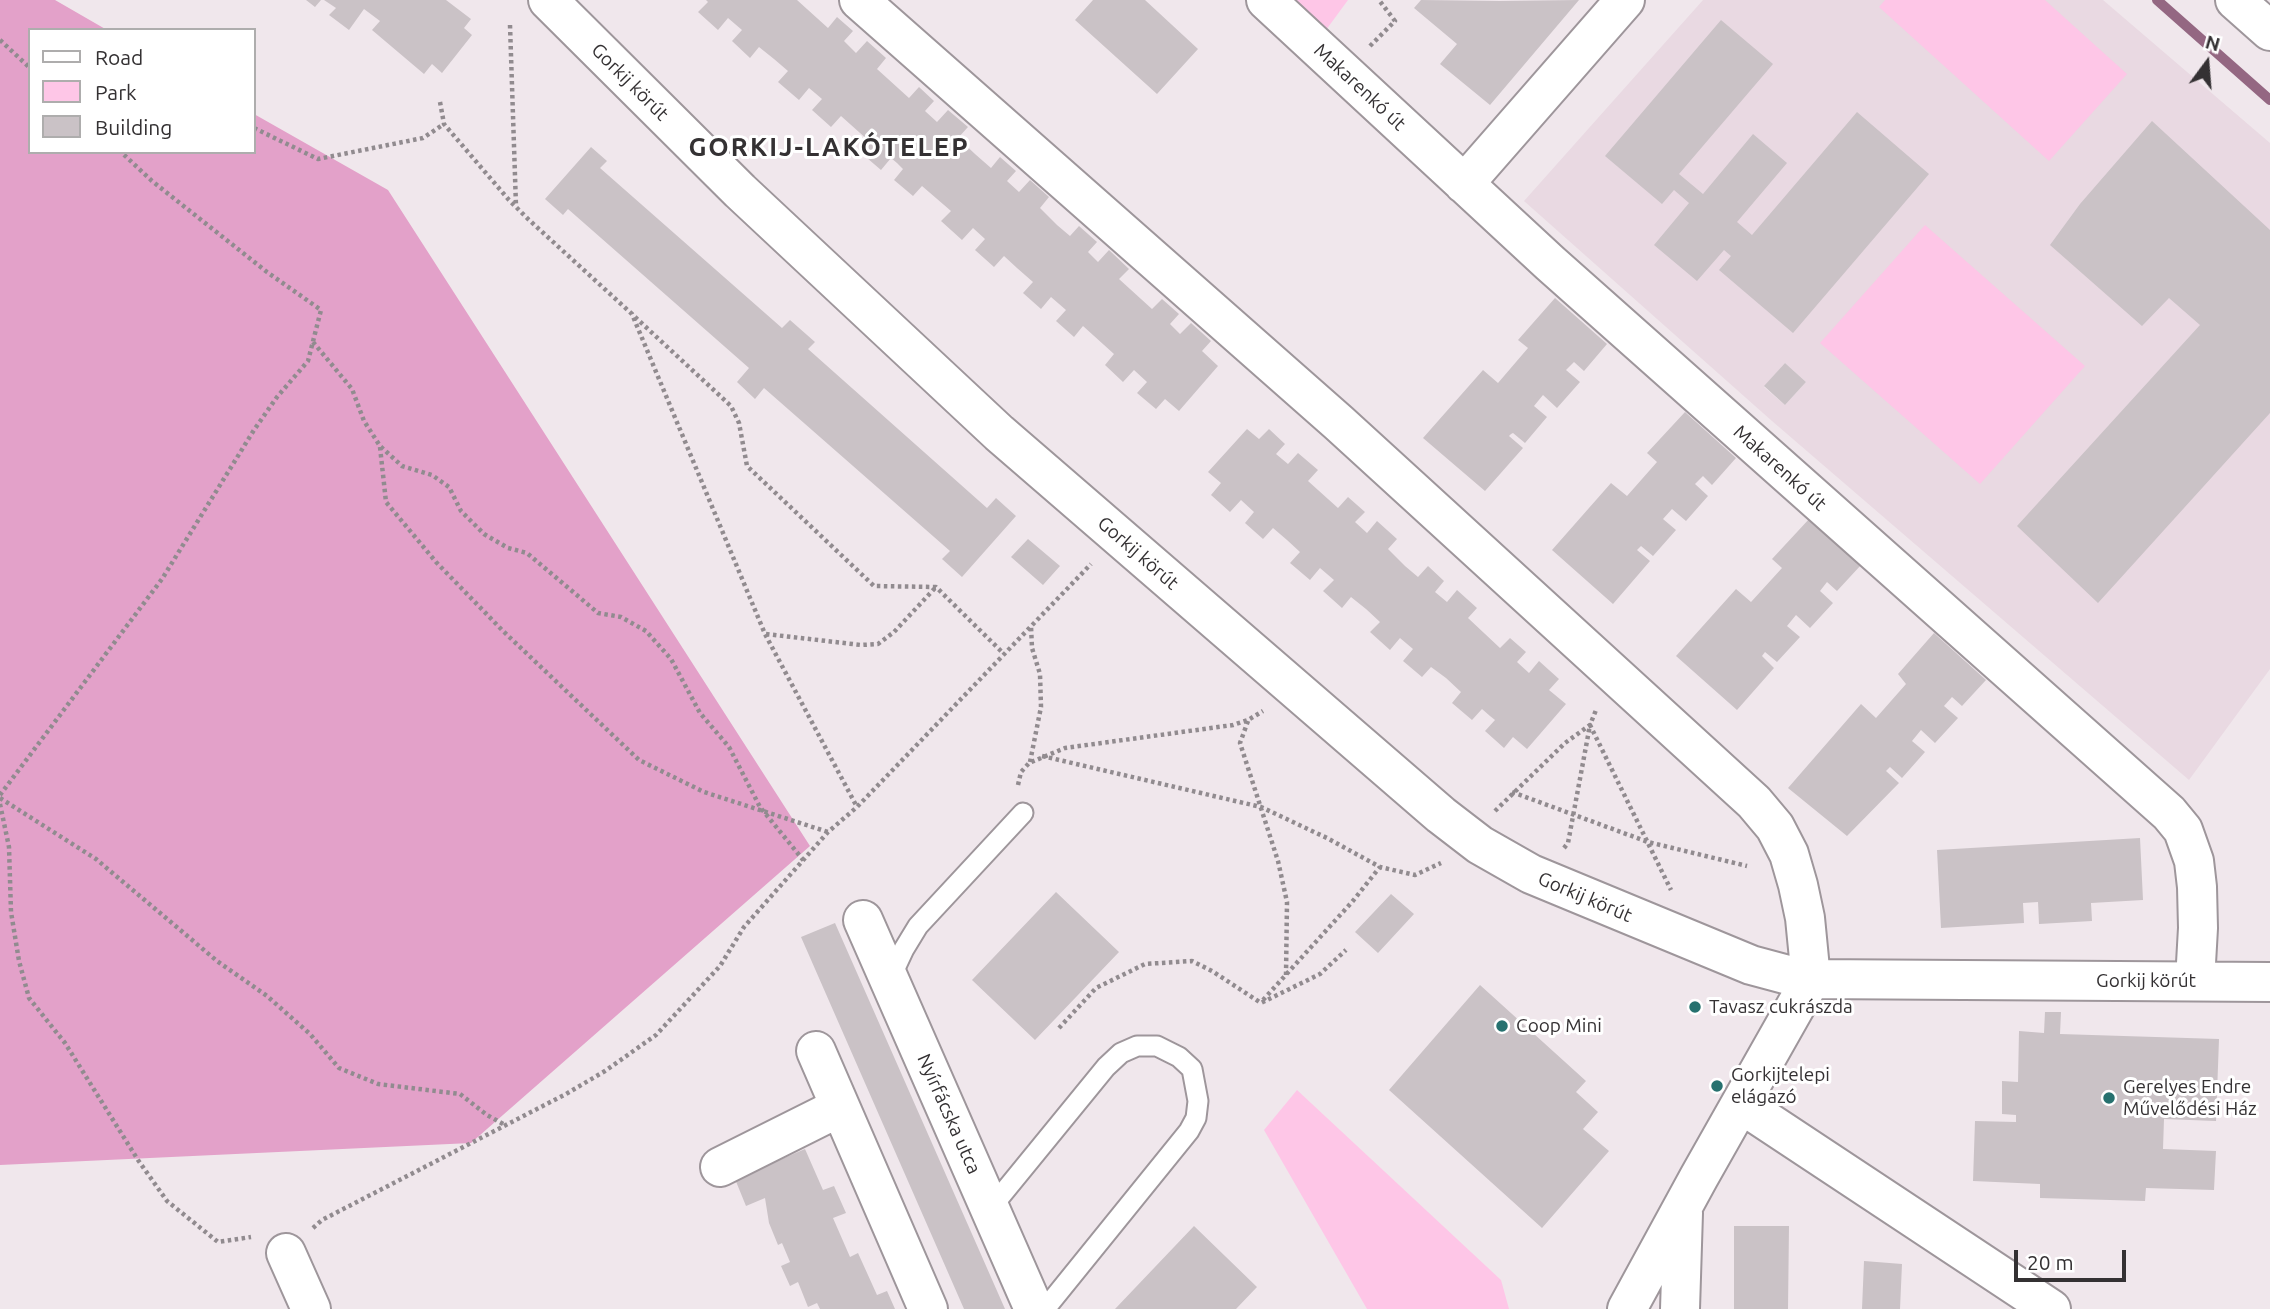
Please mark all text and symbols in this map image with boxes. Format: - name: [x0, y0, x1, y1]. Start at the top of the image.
- legend: [28, 28, 256, 154]
- north arrow: [2172, 28, 2242, 98]
- text: N: [2203, 30, 2223, 55]
- street label: Gorkij körút: [587, 39, 673, 125]
- street label: Makarenkó út: [1309, 39, 1411, 135]
- text: Road: [95, 45, 143, 69]
- text: Park: [95, 80, 137, 104]
- text: Building: [95, 115, 172, 139]
- district label: GORKIJ-LAKÓTELEP: [690, 131, 968, 163]
- street label: Makarenkó út: [1729, 420, 1831, 516]
- street label: Gorkij körút: [1093, 512, 1183, 594]
- street label: Gorkij körút: [1535, 867, 1635, 927]
- street label: Gorkij körút: [2096, 970, 2196, 992]
- place label: Tavasz cukrászda: [1709, 996, 1853, 1018]
- marker: Tavasz cukrászda: [1687, 999, 1703, 1015]
- place label: Coop Mini: [1516, 1015, 1602, 1037]
- marker: Coop Mini: [1494, 1018, 1510, 1034]
- street label: Nyírfácska utca: [912, 1050, 986, 1178]
- place label: Gorkijtelepi elágazó: [1731, 1064, 1830, 1108]
- place label: Gerelyes Endre Művelődési Ház: [2123, 1076, 2257, 1120]
- marker: Gorkijtelepi elágazó: [1709, 1078, 1725, 1094]
- marker: Gerelyes Endre Művelődési Ház: [2101, 1090, 2117, 1106]
- scale bar: [2018, 1236, 2130, 1280]
- text: 20 m: [2027, 1250, 2074, 1274]

